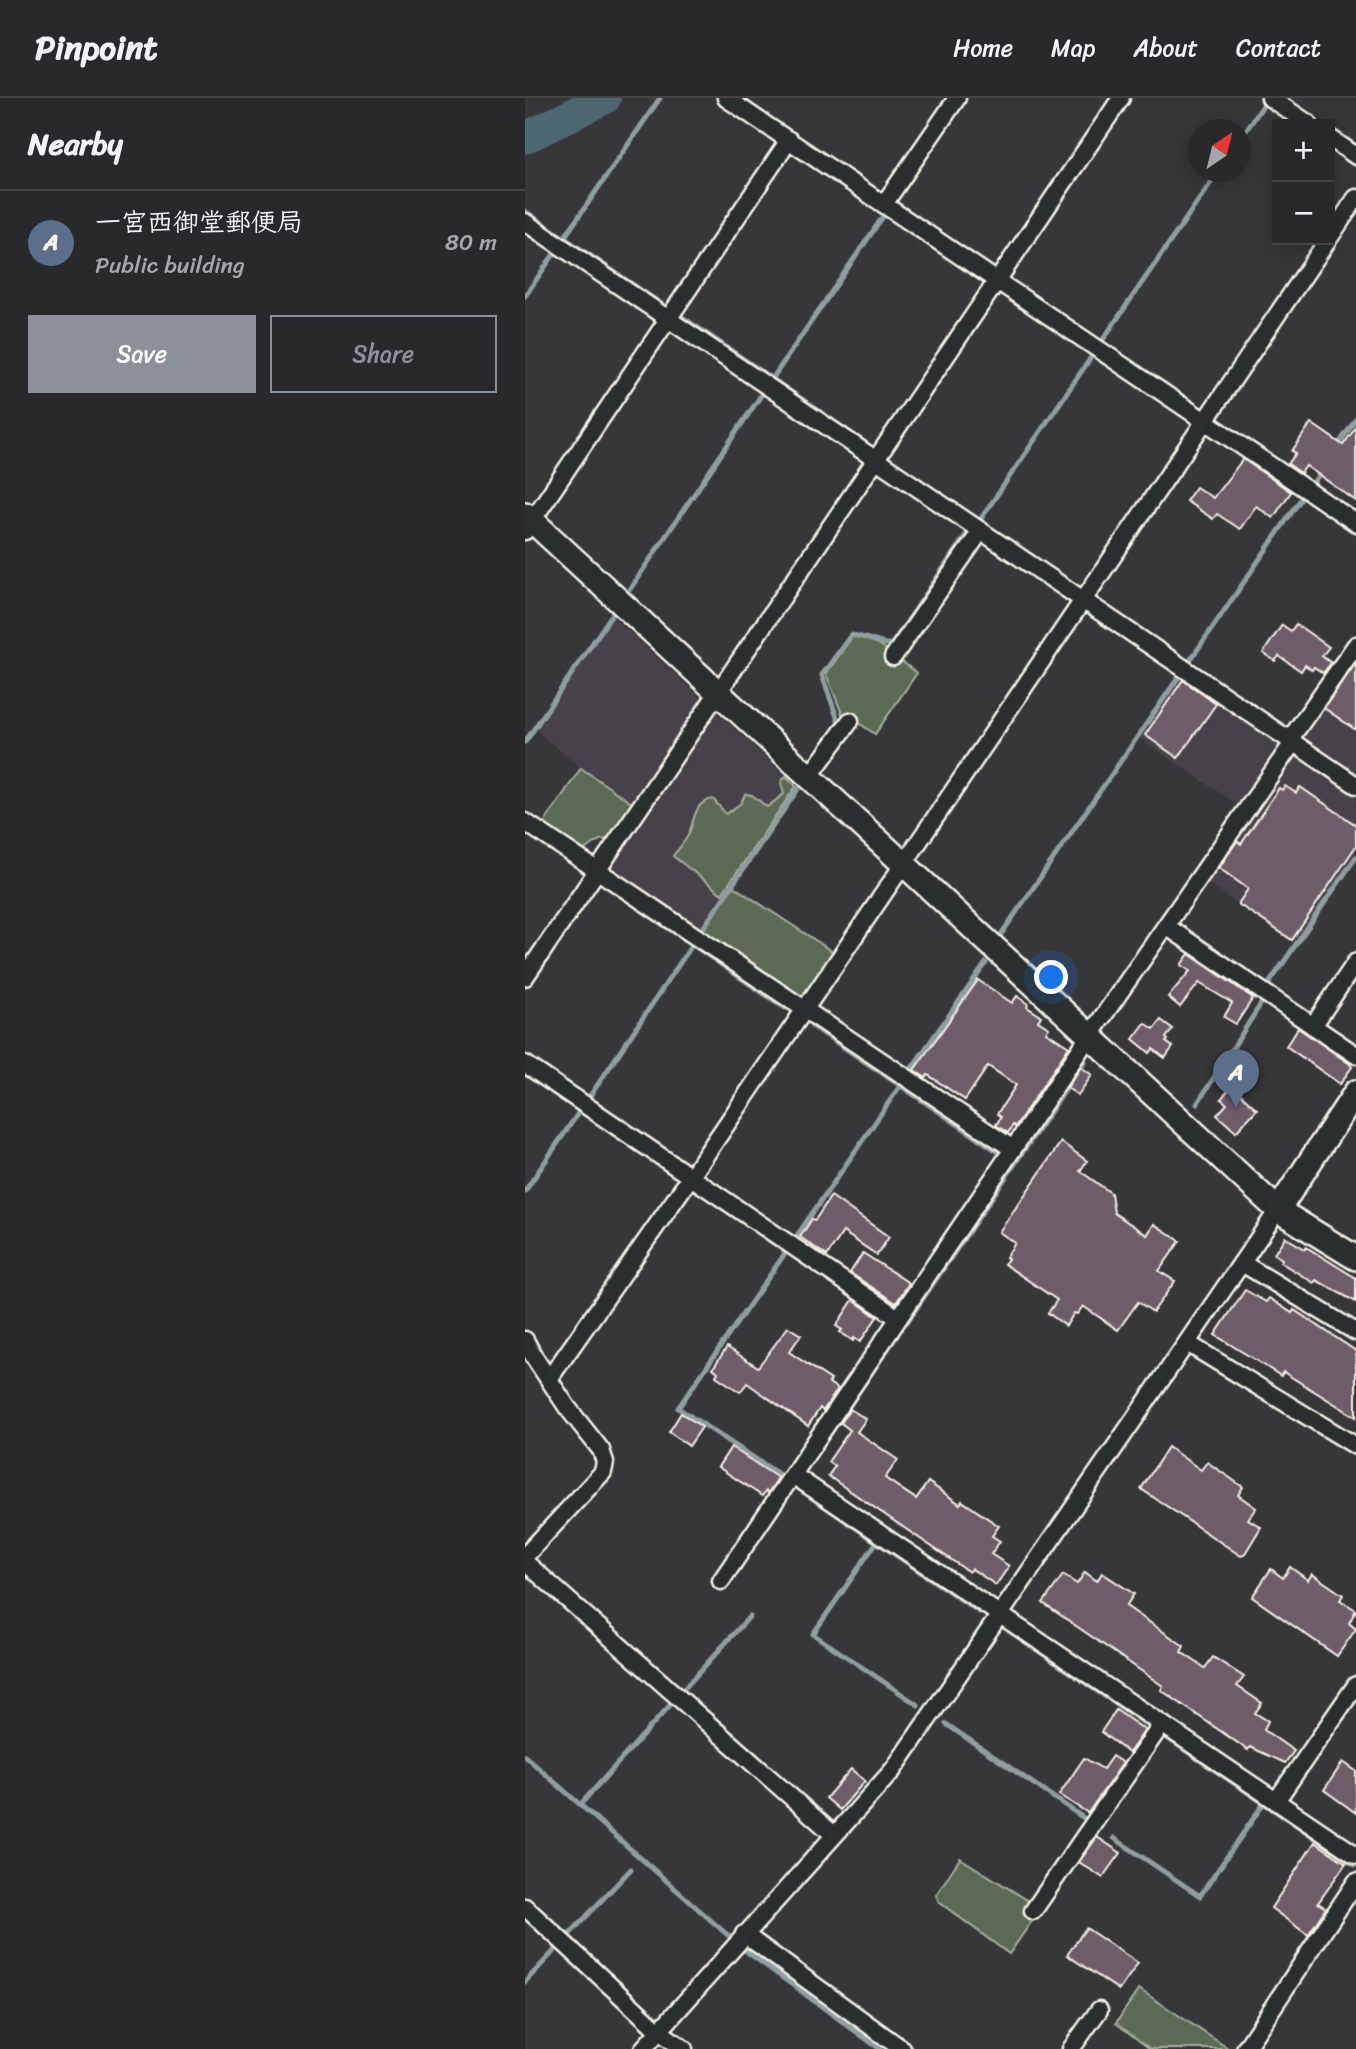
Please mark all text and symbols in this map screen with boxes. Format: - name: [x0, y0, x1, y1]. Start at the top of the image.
- text: Pinpoint: [35, 19, 158, 77]
- text: Home: [953, 27, 1013, 69]
- text: Map: [1051, 27, 1095, 69]
- text: About: [1133, 27, 1198, 69]
- text: Contact: [1236, 27, 1321, 69]
- text: Nearby: [28, 117, 123, 171]
- north arrow: [1188, 119, 1251, 182]
- map controls: [1272, 119, 1335, 245]
- button: +: [1272, 119, 1335, 182]
- button: −: [1272, 182, 1335, 245]
- text: 一宮西御堂郵便局: [95, 199, 303, 245]
- text: A: [43, 222, 59, 263]
- text: 80 m: [445, 222, 497, 263]
- text: Public building: [95, 245, 245, 286]
- button: Save: [28, 315, 256, 393]
- button: Share: [270, 315, 497, 393]
- your location: [1034, 960, 1068, 994]
- pin: A: [1213, 1049, 1259, 1107]

